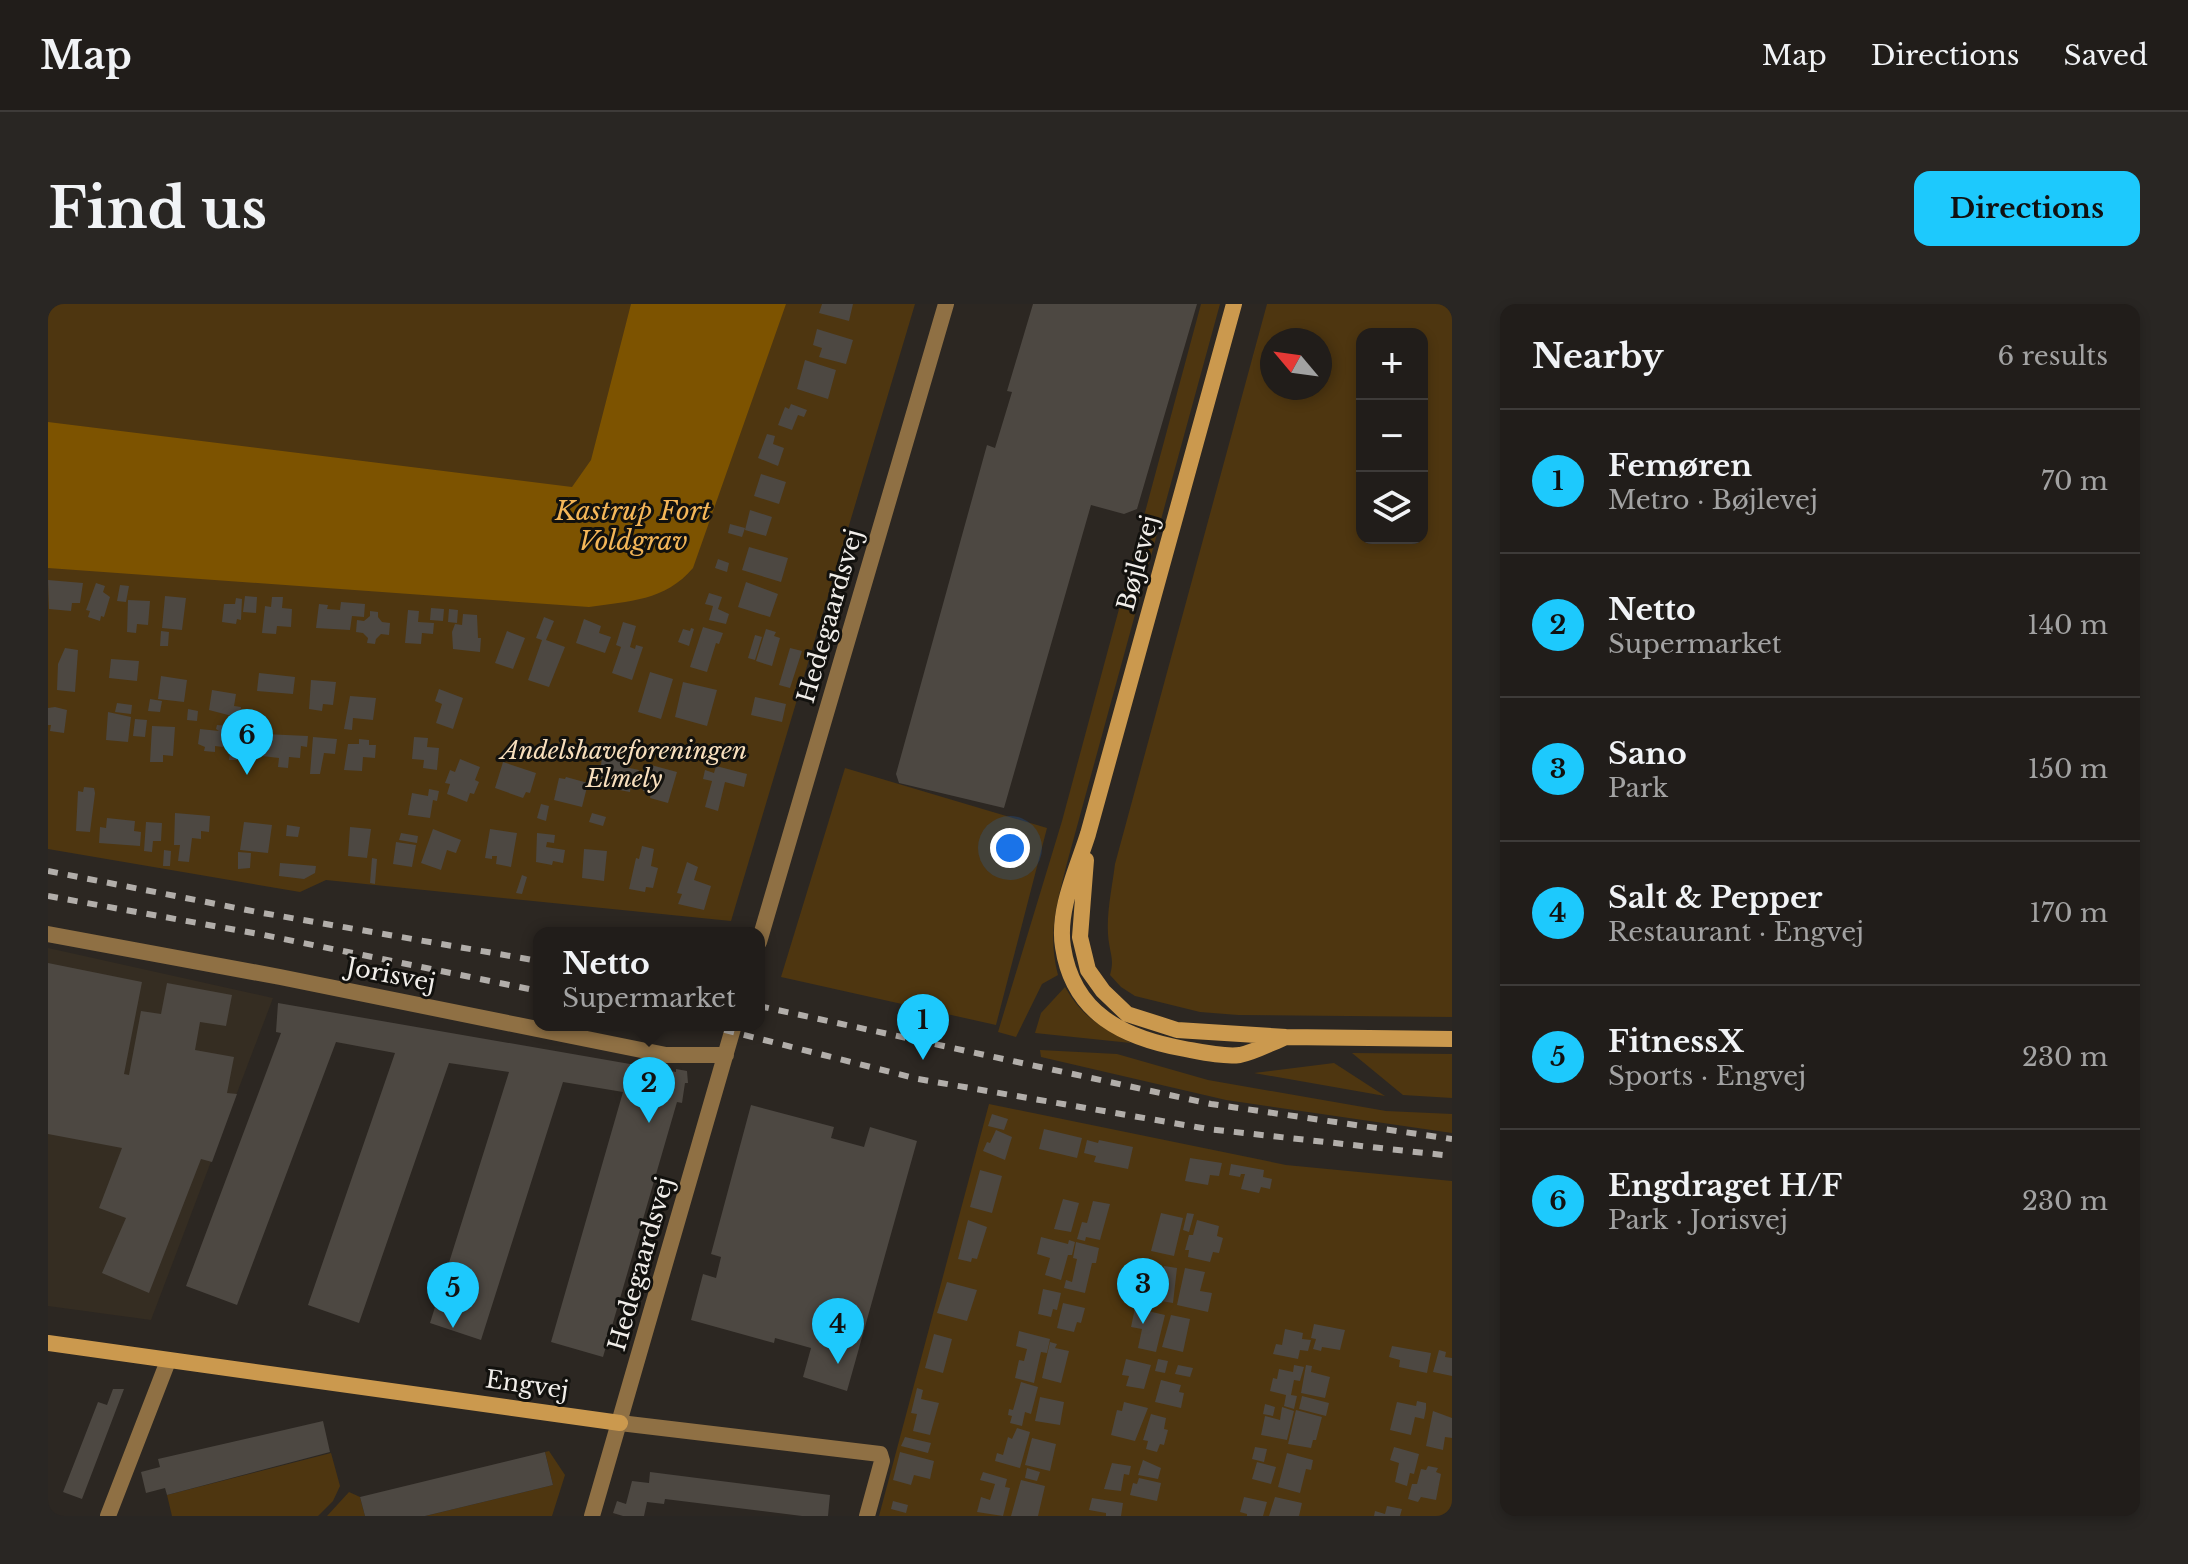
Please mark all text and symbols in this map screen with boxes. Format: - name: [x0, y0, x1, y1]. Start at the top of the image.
- text: Map: [40, 32, 132, 79]
- text: Map: [1762, 38, 1827, 73]
- text: Directions: [1871, 38, 2020, 73]
- text: Saved: [2064, 38, 2148, 73]
- button: Directions: [1914, 171, 2140, 246]
- text: Find us: [48, 174, 267, 243]
- north arrow: [1260, 328, 1332, 400]
- map controls: [1356, 328, 1428, 544]
- button: +: [1356, 328, 1428, 400]
- text: Nearby: [1532, 335, 1664, 377]
- text: 6 results: [1997, 340, 2108, 372]
- button: −: [1356, 400, 1428, 472]
- text: Femøren: [1608, 447, 1752, 484]
- text: 1: [1552, 465, 1564, 497]
- text: 70 m: [2041, 465, 2108, 497]
- button: layers: [1356, 472, 1428, 544]
- text: Metro · Bøjlevej: [1608, 484, 1818, 516]
- water label: Kastrup Fort Voldgrav: [554, 495, 711, 557]
- street label: Bøjlevej: [1111, 512, 1164, 614]
- street label: Hedegaardsvej: [791, 526, 868, 706]
- text: Netto: [1608, 591, 1696, 628]
- text: 2: [1550, 609, 1566, 641]
- text: 140 m: [2027, 609, 2108, 641]
- text: Supermarket: [1608, 628, 1782, 660]
- pin: 6: [221, 709, 273, 775]
- text: Sano: [1608, 735, 1687, 772]
- park label: Andelshaveforeningen Elmely: [498, 736, 747, 793]
- text: 3: [1550, 753, 1566, 785]
- text: 150 m: [2028, 753, 2108, 785]
- text: Park: [1608, 772, 1668, 804]
- your location: [990, 828, 1030, 868]
- text: Salt & Pepper: [1608, 879, 1823, 916]
- text: 4: [1549, 897, 1567, 929]
- text: 170 m: [2029, 897, 2108, 929]
- text: Restaurant · Engvej: [1608, 916, 1864, 948]
- popup: [533, 927, 765, 1031]
- text: Netto: [562, 945, 650, 982]
- street label: Jorisvej: [341, 951, 438, 997]
- text: Supermarket: [562, 982, 736, 1014]
- pin: 1: [897, 994, 949, 1060]
- text: FitnessX: [1608, 1023, 1744, 1060]
- text: 5: [1550, 1041, 1566, 1073]
- text: 230 m: [2022, 1041, 2108, 1073]
- pin: 2: [623, 1057, 675, 1123]
- text: Sports · Engvej: [1608, 1060, 1806, 1092]
- text: Engdraget H/F: [1608, 1167, 1842, 1204]
- street label: Hedegaardsvej: [602, 1174, 679, 1354]
- text: 6: [1549, 1185, 1567, 1217]
- text: 230 m: [2022, 1185, 2108, 1217]
- text: Park · Jorisvej: [1608, 1204, 1788, 1236]
- pin: 3: [1117, 1258, 1169, 1324]
- pin: 5: [427, 1262, 479, 1328]
- pin: 4: [812, 1298, 864, 1364]
- street label: Engvej: [484, 1364, 570, 1405]

